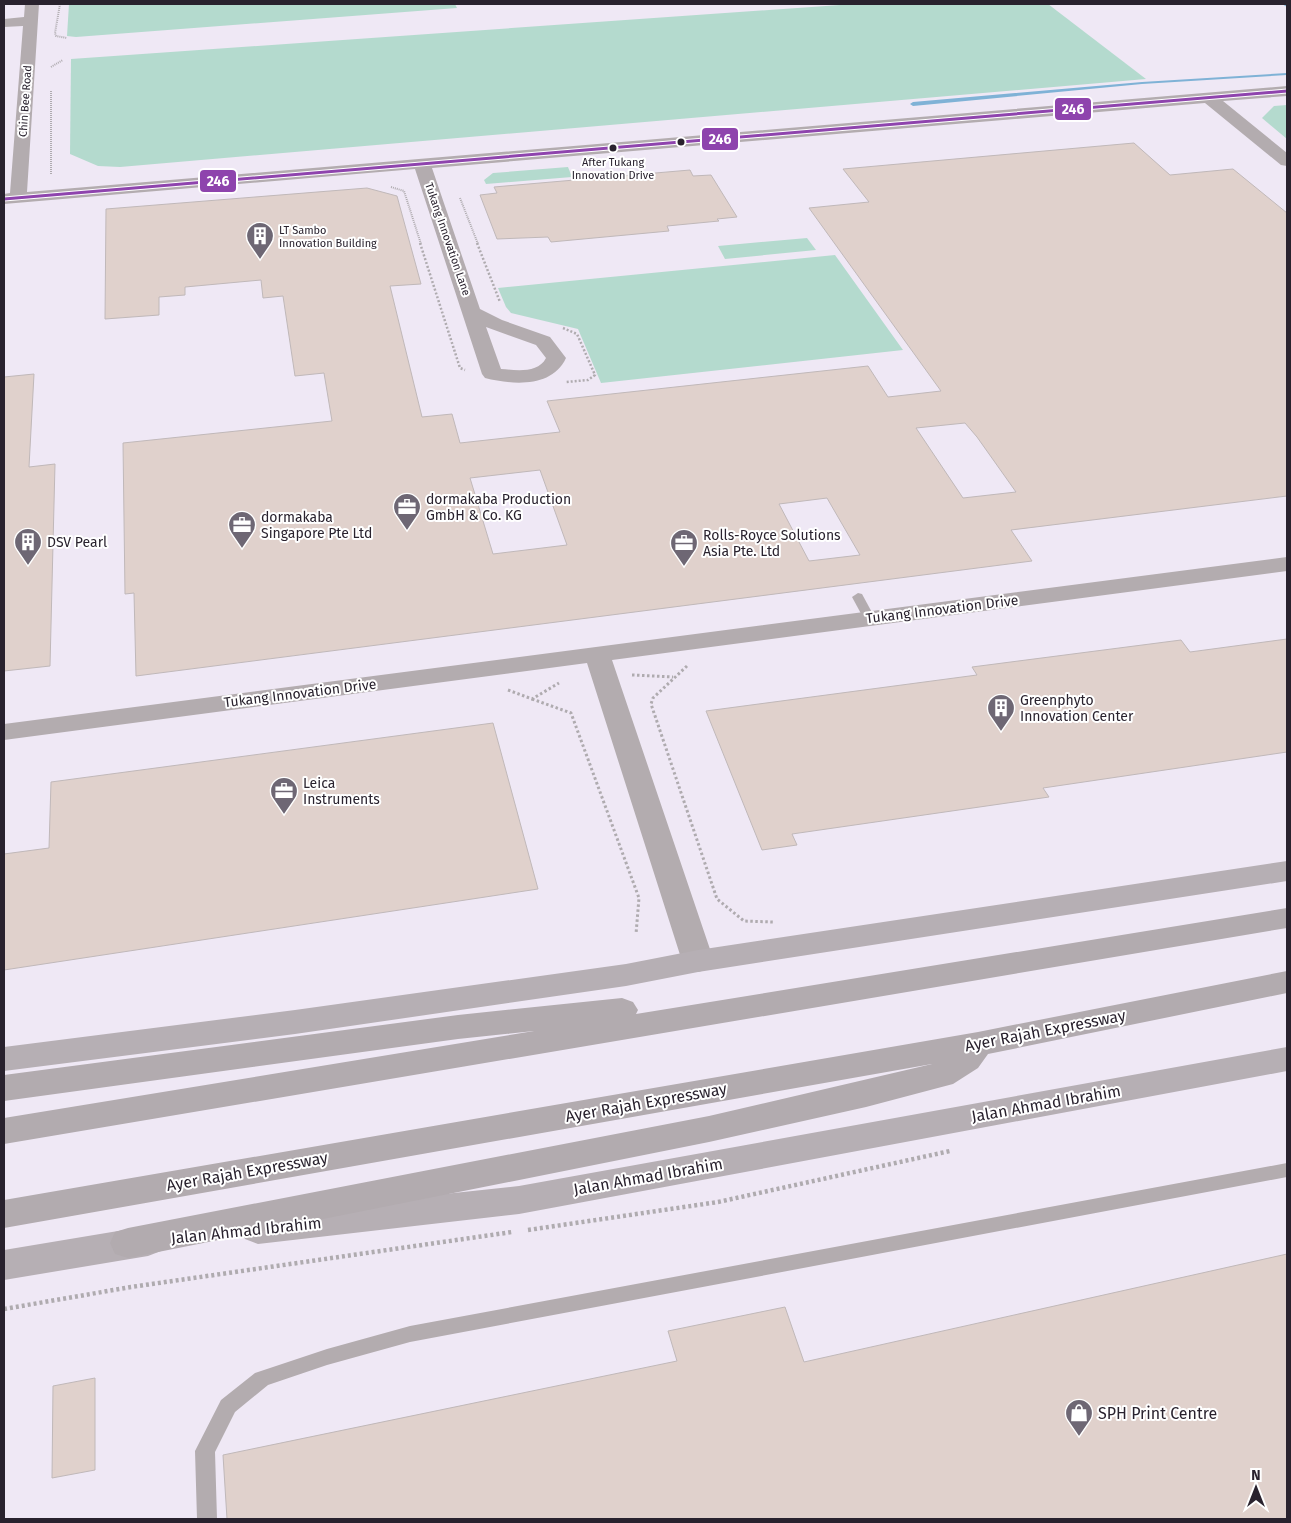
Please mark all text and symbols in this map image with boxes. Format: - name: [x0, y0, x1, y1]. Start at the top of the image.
- street label: Chin Bee Road: [17, 65, 34, 137]
- line badge: 246: [1054, 97, 1092, 121]
- text: 246: [1062, 101, 1084, 118]
- line badge: 246: [701, 127, 739, 151]
- text: 246: [709, 131, 731, 148]
- unlabelled marker: [676, 137, 686, 147]
- marker: After Tukang Innovation Drive: [608, 143, 618, 153]
- place label: After Tukang Innovation Drive: [572, 156, 654, 182]
- line badge: 246: [199, 169, 237, 193]
- text: 246: [207, 173, 229, 190]
- street label: Tukang Innovation Lane: [422, 181, 473, 297]
- building icon: LT Sambo Innovation Building: [245, 221, 275, 260]
- place label: LT Sambo Innovation Building: [279, 224, 377, 250]
- place label: dormakaba Production GmbH & Co. KG: [426, 491, 571, 524]
- office icon: dormakaba Production GmbH & Co. KG: [392, 492, 422, 531]
- place label: dormakaba Singapore Pte Ltd: [261, 509, 372, 542]
- office icon: dormakaba Singapore Pte Ltd: [227, 510, 257, 549]
- building icon: DSV Pearl: [13, 527, 43, 566]
- place label: Rolls-Royce Solutions Asia Pte. Ltd: [703, 527, 841, 560]
- office icon: Rolls-Royce Solutions Asia Pte. Ltd: [669, 528, 699, 567]
- place label: DSV Pearl: [47, 534, 107, 551]
- street label: Tukang Innovation Drive: [865, 592, 1019, 627]
- street label: Tukang Innovation Drive: [223, 676, 377, 711]
- place label: Greenphyto Innovation Center: [1020, 692, 1134, 725]
- building icon: Greenphyto Innovation Center: [986, 693, 1016, 732]
- place label: Leica Instruments: [303, 775, 380, 808]
- office icon: Leica Instruments: [269, 776, 299, 815]
- street label: Ayer Rajah Expressway: [963, 1006, 1127, 1055]
- street label: Ayer Rajah Expressway: [564, 1079, 728, 1126]
- street label: Jalan Ahmad Ibrahim: [970, 1081, 1122, 1126]
- street label: Ayer Rajah Expressway: [165, 1148, 329, 1195]
- street label: Jalan Ahmad Ibrahim: [572, 1154, 724, 1199]
- street label: Jalan Ahmad Ibrahim: [170, 1213, 322, 1248]
- shop icon: SPH Print Centre: [1064, 1398, 1094, 1437]
- place label: SPH Print Centre: [1098, 1404, 1217, 1423]
- north arrow: [1231, 1463, 1281, 1513]
- text: N: [1251, 1467, 1261, 1484]

